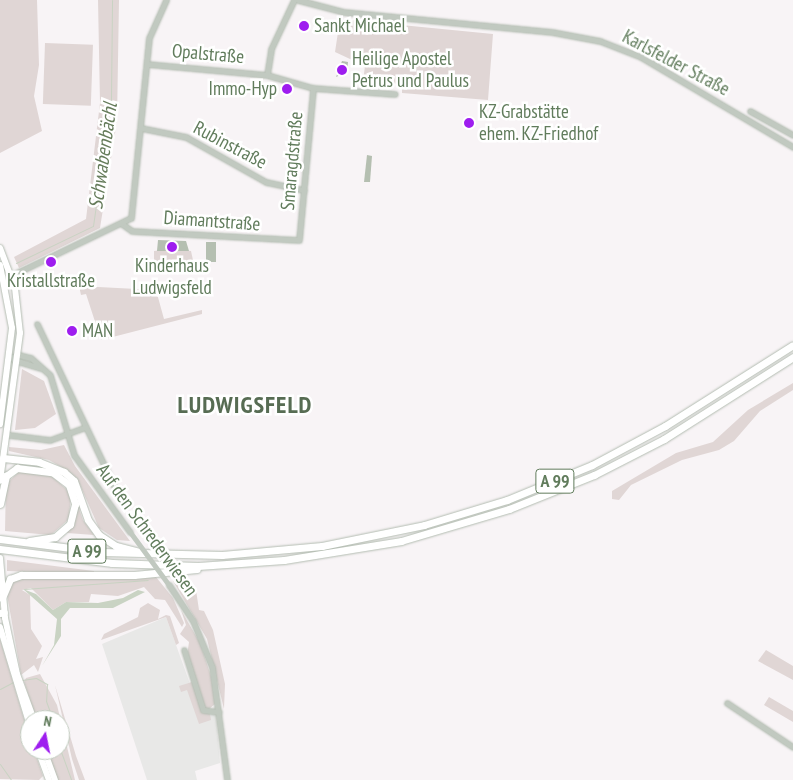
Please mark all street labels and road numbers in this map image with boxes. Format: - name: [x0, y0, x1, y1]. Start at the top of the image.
- street label: Karlsfelder Straße: [618, 25, 734, 101]
- street label: Opalstraße: [171, 39, 245, 69]
- street label: Smaragdstraße: [276, 111, 308, 211]
- street label: Rubinstraße: [189, 116, 271, 174]
- street label: Diamantstraße: [163, 206, 261, 236]
- street label: Auf den Schrederwiesen: [91, 459, 203, 601]
- road number: A 99: [535, 466, 575, 496]
- road number: A 99: [67, 536, 107, 566]

